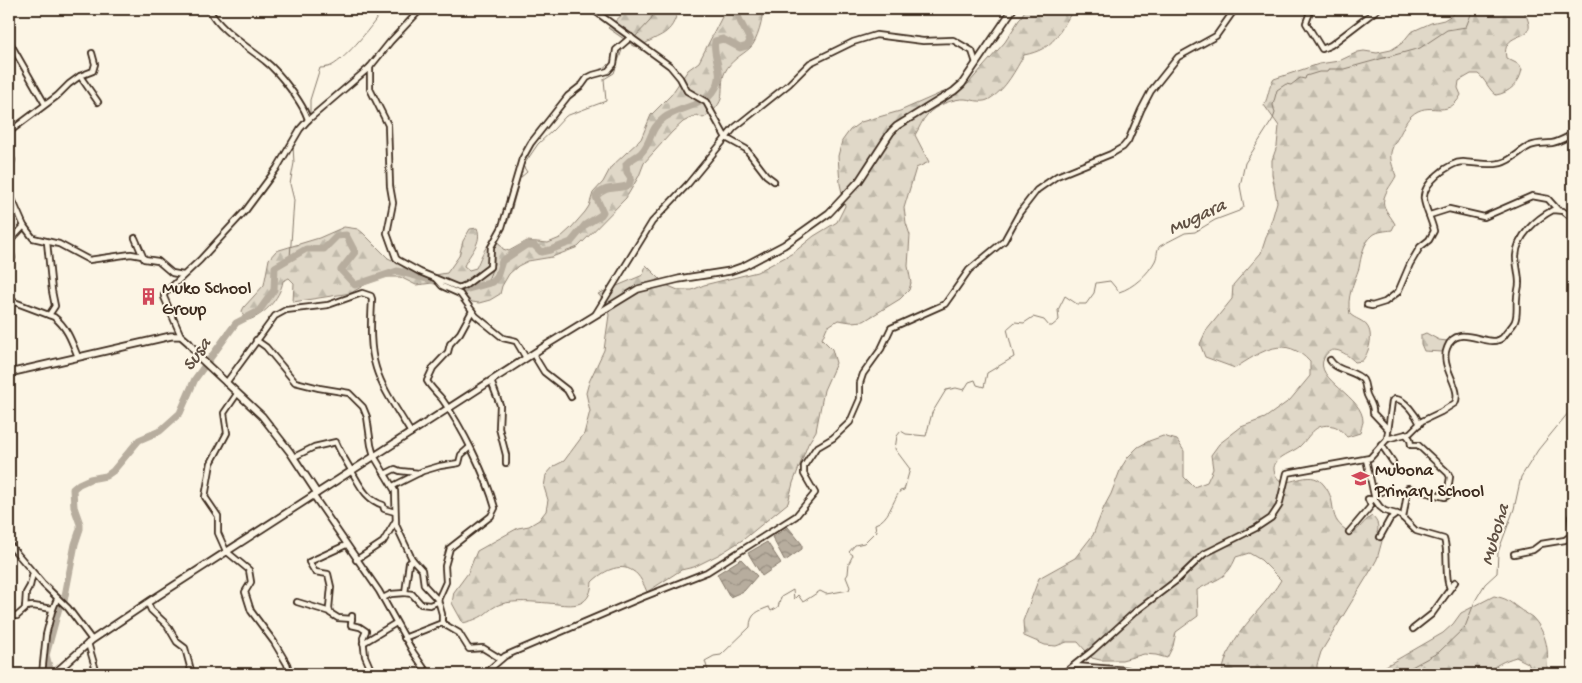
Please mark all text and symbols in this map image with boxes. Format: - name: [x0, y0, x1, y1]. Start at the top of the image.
- water label: Mugara: [1165, 194, 1231, 241]
- place label: Muko School Group: [162, 279, 251, 321]
- building icon: Muko School Group: [138, 287, 158, 307]
- water label: Susa: [178, 333, 218, 376]
- place label: Mubona Primary School: [1374, 461, 1484, 503]
- school or university icon: Mubona Primary School: [1351, 469, 1371, 489]
- water label: Muboha: [1477, 500, 1516, 568]

